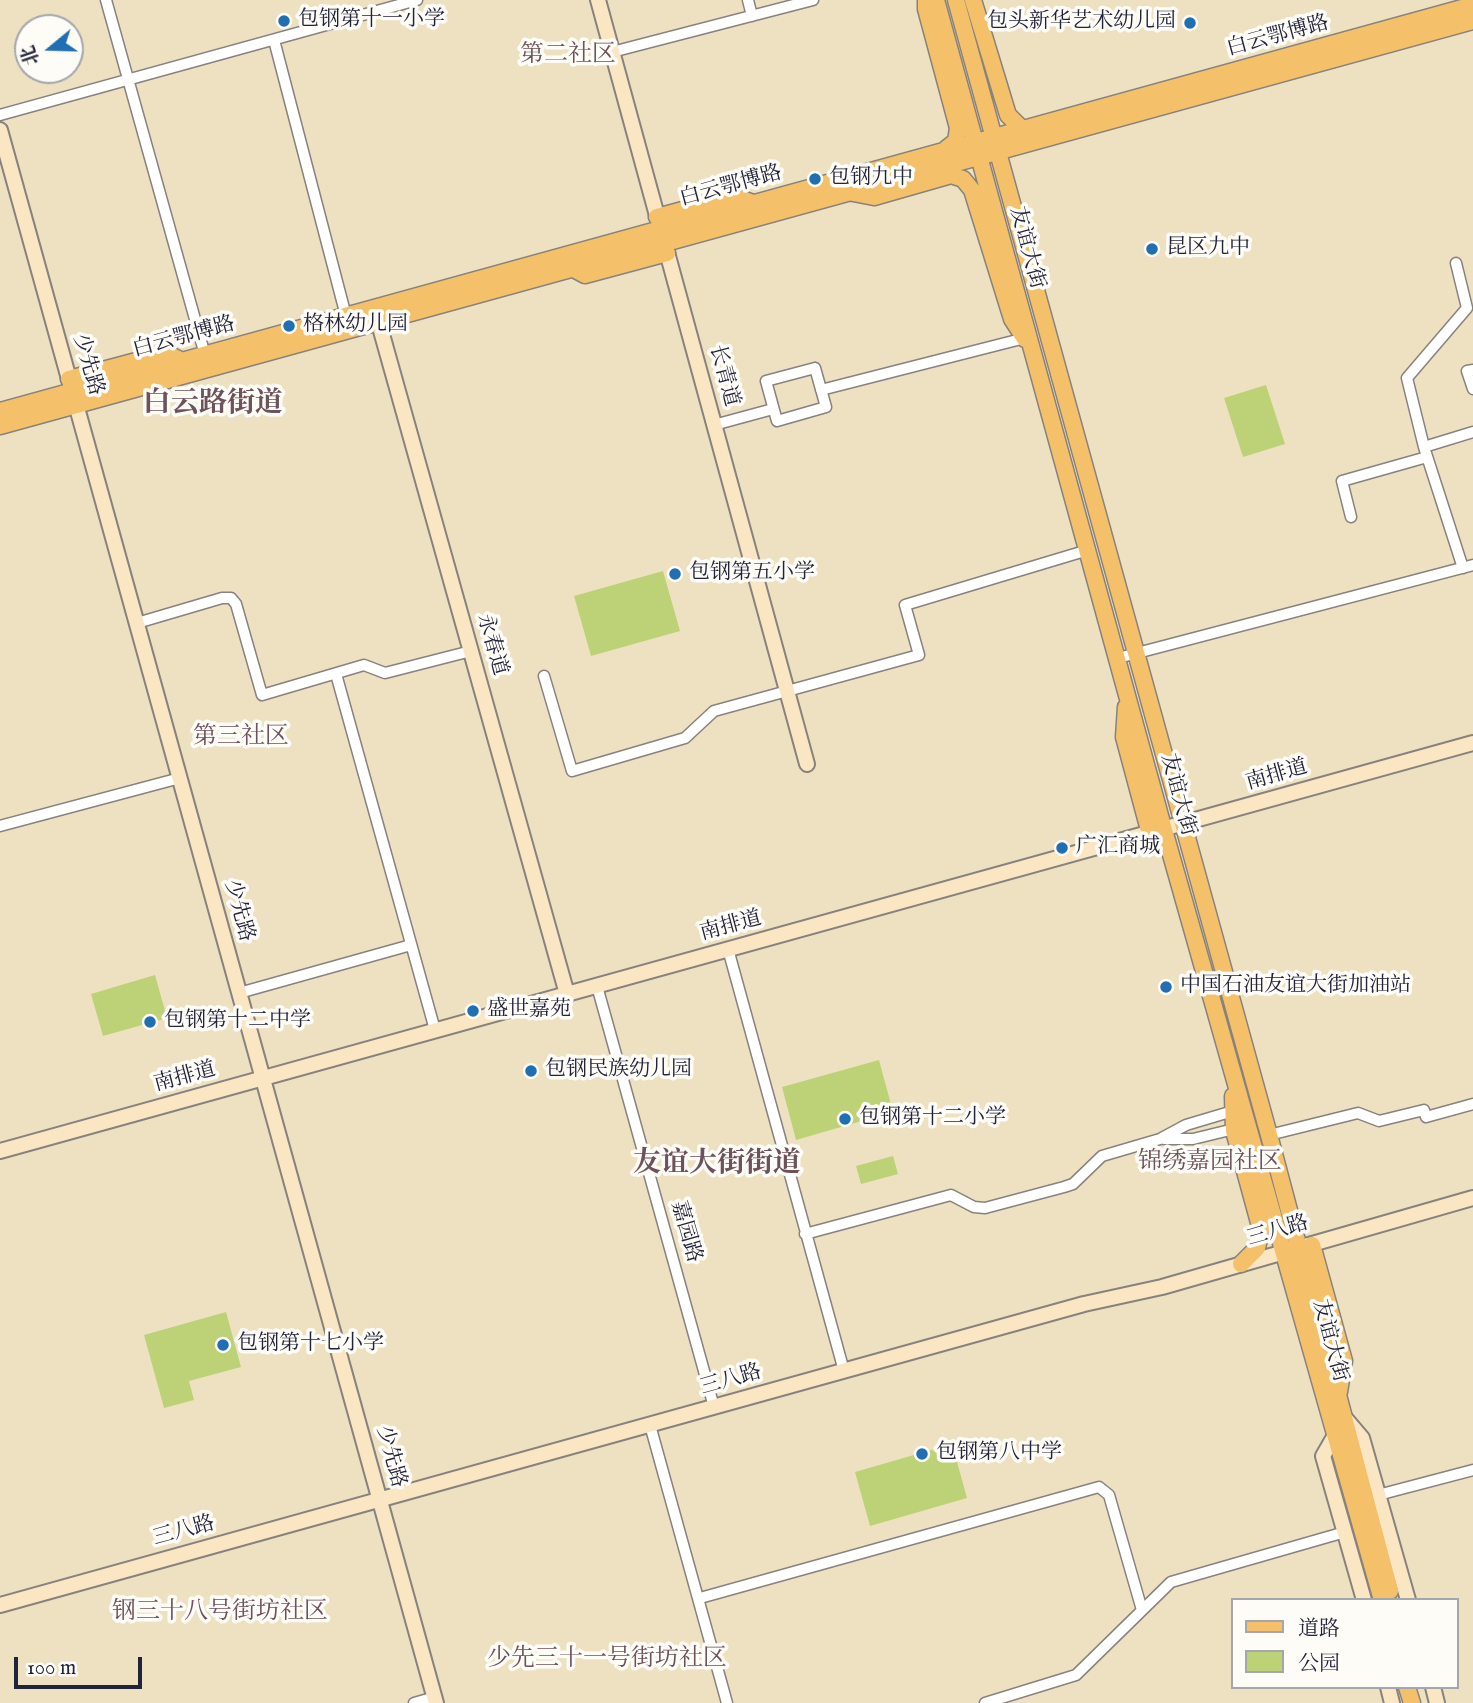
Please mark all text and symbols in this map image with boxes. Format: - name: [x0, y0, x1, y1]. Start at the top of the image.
- place label: 包钢第十一小学: [298, 8, 445, 34]
- place label: 包头新华艺术幼儿园: [987, 10, 1176, 36]
- street label: 白云鄂博路: [1224, 11, 1332, 63]
- marker: 包钢第十一小学: [276, 13, 292, 29]
- north arrow: [14, 14, 84, 84]
- marker: 包头新华艺术幼儿园: [1182, 15, 1198, 31]
- text: 北: [17, 42, 45, 68]
- district label: 第二社区: [520, 42, 616, 70]
- street label: 白云鄂博路: [677, 161, 785, 213]
- place label: 包钢九中: [829, 166, 913, 192]
- marker: 包钢九中: [807, 171, 823, 187]
- street label: 友谊大街: [1003, 204, 1049, 292]
- place label: 昆区九中: [1166, 236, 1250, 262]
- marker: 昆区九中: [1144, 241, 1160, 257]
- street label: 白云鄂博路: [130, 312, 238, 364]
- place label: 格林幼儿园: [303, 313, 408, 339]
- marker: 格林幼儿园: [281, 318, 297, 334]
- street label: 少先路: [66, 331, 108, 399]
- street label: 长青道: [703, 342, 743, 410]
- district label: 白云路街道: [143, 388, 283, 422]
- place label: 包钢第五小学: [689, 561, 815, 587]
- marker: 包钢第五小学: [667, 566, 683, 582]
- street label: 永春道: [470, 611, 512, 679]
- district label: 第三社区: [193, 724, 289, 752]
- street label: 友谊大街: [1154, 751, 1200, 839]
- street label: 南排道: [1243, 755, 1311, 797]
- place label: 广汇商城: [1076, 835, 1160, 861]
- marker: 广汇商城: [1054, 840, 1070, 856]
- street label: 少先路: [218, 877, 258, 945]
- street label: 南排道: [697, 907, 765, 947]
- place label: 中国石油友谊大街加油站: [1180, 974, 1411, 1000]
- marker: 中国石油友谊大街加油站: [1158, 979, 1174, 995]
- place label: 盛世嘉苑: [487, 998, 571, 1024]
- marker: 盛世嘉苑: [465, 1003, 481, 1019]
- place label: 包钢第十二中学: [164, 1009, 311, 1035]
- marker: 包钢第十二中学: [142, 1014, 158, 1030]
- street label: 南排道: [151, 1058, 219, 1098]
- place label: 包钢民族幼儿园: [545, 1058, 692, 1084]
- marker: 包钢民族幼儿园: [523, 1063, 539, 1079]
- place label: 包钢第十二小学: [859, 1106, 1006, 1132]
- marker: 包钢第十二小学: [837, 1111, 853, 1127]
- district label: 友谊大街街道: [633, 1148, 801, 1182]
- district label: 锦绣嘉园社区: [1138, 1149, 1282, 1177]
- street label: 嘉园路: [664, 1198, 706, 1266]
- street label: 三八路: [1244, 1211, 1312, 1253]
- street label: 友谊大街: [1306, 1297, 1352, 1385]
- place label: 包钢第十七小学: [237, 1332, 384, 1358]
- marker: 包钢第十七小学: [215, 1337, 231, 1353]
- street label: 三八路: [697, 1360, 765, 1402]
- street label: 少先路: [370, 1423, 410, 1491]
- place label: 包钢第八中学: [936, 1441, 1062, 1467]
- marker: 包钢第八中学: [914, 1446, 930, 1462]
- street label: 三八路: [150, 1512, 218, 1552]
- legend: [1232, 1598, 1459, 1689]
- district label: 钢三十八号街坊社区: [112, 1599, 328, 1627]
- text: 道路: [1298, 1616, 1340, 1643]
- scale bar: [18, 1644, 145, 1688]
- district label: 少先三十一号街坊社区: [487, 1646, 727, 1674]
- text: 公园: [1298, 1651, 1340, 1678]
- text: 100 m: [27, 1655, 76, 1682]

